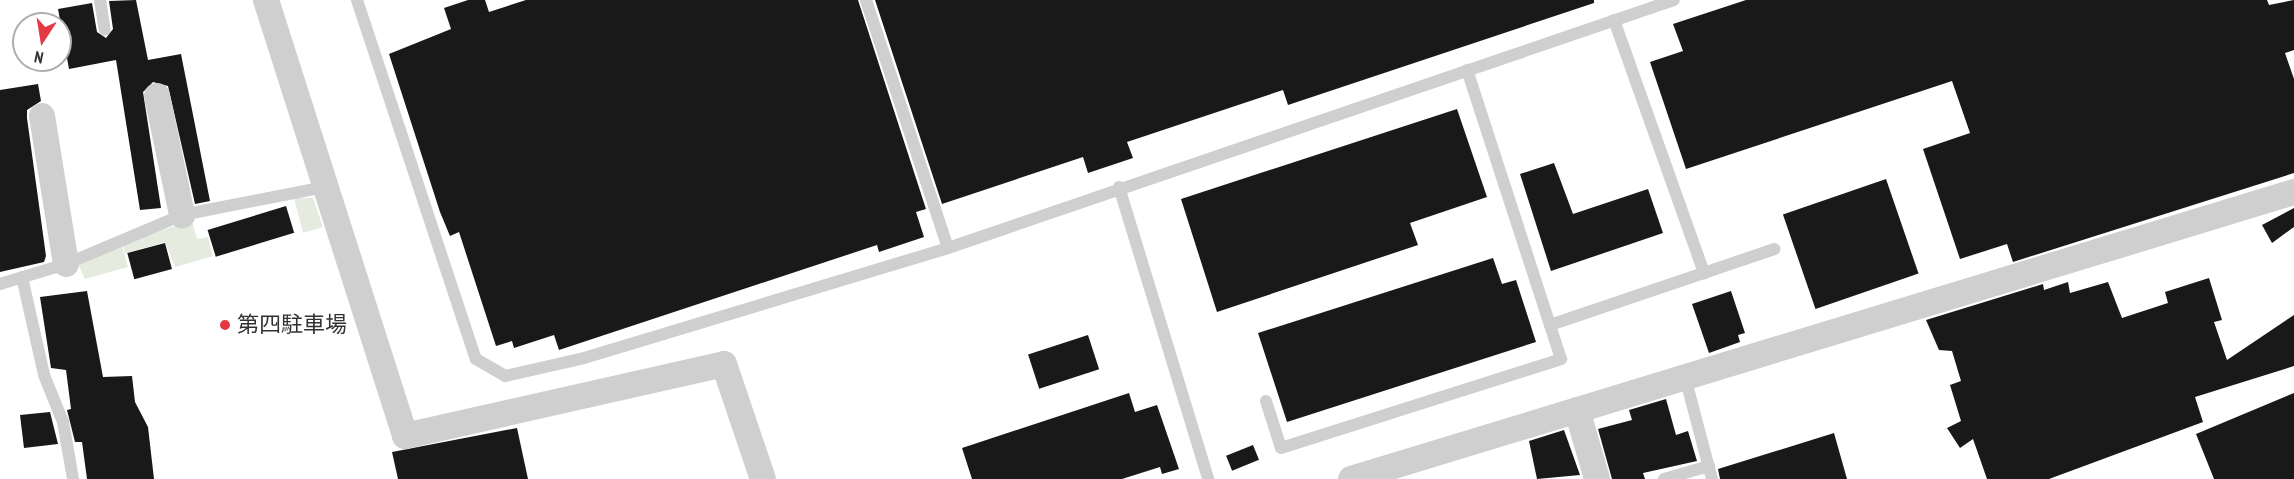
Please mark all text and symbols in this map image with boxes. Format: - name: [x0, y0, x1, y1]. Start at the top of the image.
- north arrow: [12, 12, 72, 72]
- text: N: [32, 47, 45, 68]
- place label: 第四駐車場: [237, 312, 347, 338]
- marker: 第四駐車場: [218, 318, 232, 332]

